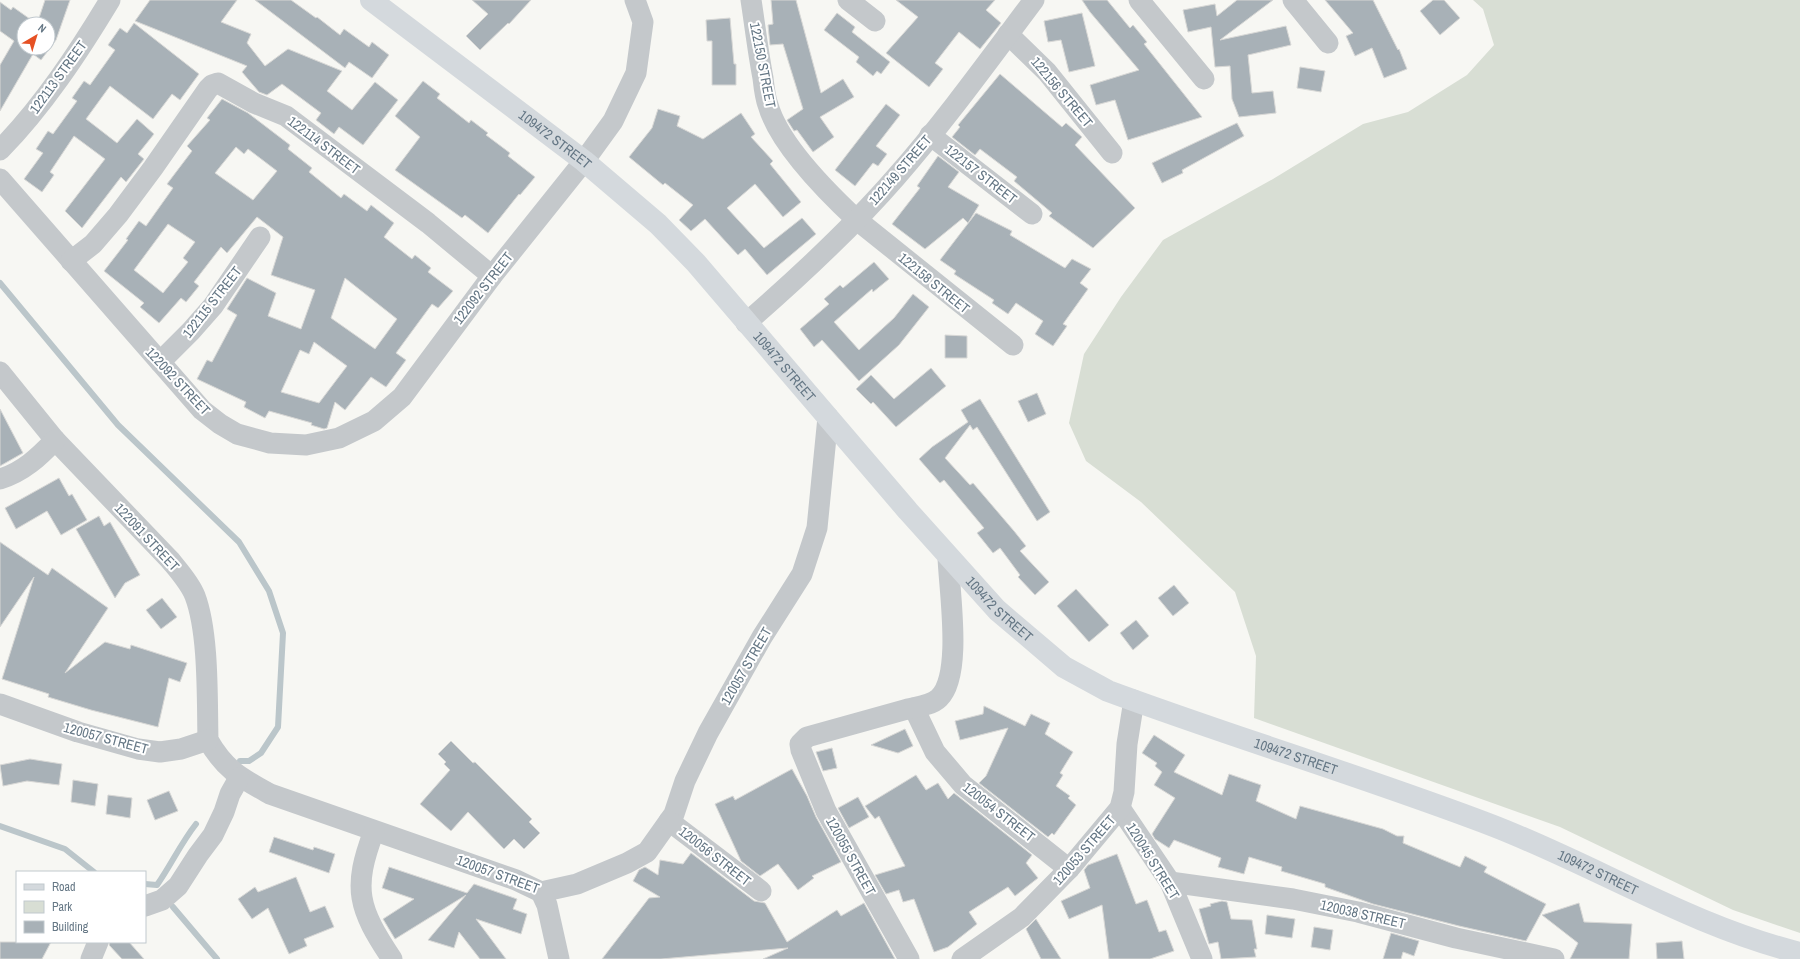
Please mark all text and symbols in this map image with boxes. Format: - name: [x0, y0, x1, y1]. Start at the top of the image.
- north arrow: [16, 16, 56, 56]
- text: N: [35, 21, 49, 36]
- street label: 122150 STREET: [746, 21, 780, 109]
- street label: 122113 STREET: [25, 37, 91, 117]
- street label: 122156 STREET: [1027, 53, 1097, 131]
- street label: 109472 STREET: [515, 106, 596, 173]
- street label: 122114 STREET: [284, 112, 364, 178]
- street label: 122149 STREET: [865, 131, 935, 209]
- street label: 122157 STREET: [941, 140, 1021, 208]
- street label: 122092 STREET: [449, 248, 517, 328]
- street label: 122158 STREET: [895, 249, 973, 317]
- street label: 122115 STREET: [178, 263, 246, 341]
- street label: 109472 STREET: [750, 328, 820, 406]
- street label: 122092 STREET: [142, 343, 214, 419]
- street label: 122091 STREET: [111, 499, 183, 575]
- street label: 109472 STREET: [962, 572, 1037, 646]
- street label: 120057 STREET: [717, 624, 775, 708]
- street label: 120057 STREET: [62, 718, 150, 758]
- street label: 109472 STREET: [1252, 734, 1340, 779]
- street label: 120054 STREET: [959, 778, 1039, 846]
- street label: 120053 STREET: [1049, 811, 1119, 889]
- street label: 120055 STREET: [822, 814, 880, 898]
- street label: 120045 STREET: [1122, 819, 1184, 903]
- street label: 120056 STREET: [675, 822, 755, 890]
- street label: 109472 STREET: [1555, 846, 1641, 899]
- street label: 120057 STREET: [454, 851, 542, 897]
- legend: [16, 871, 146, 943]
- text: Road: [52, 879, 76, 895]
- street label: 120038 STREET: [1319, 895, 1407, 933]
- text: Park: [52, 899, 72, 915]
- text: Building: [52, 919, 89, 935]

